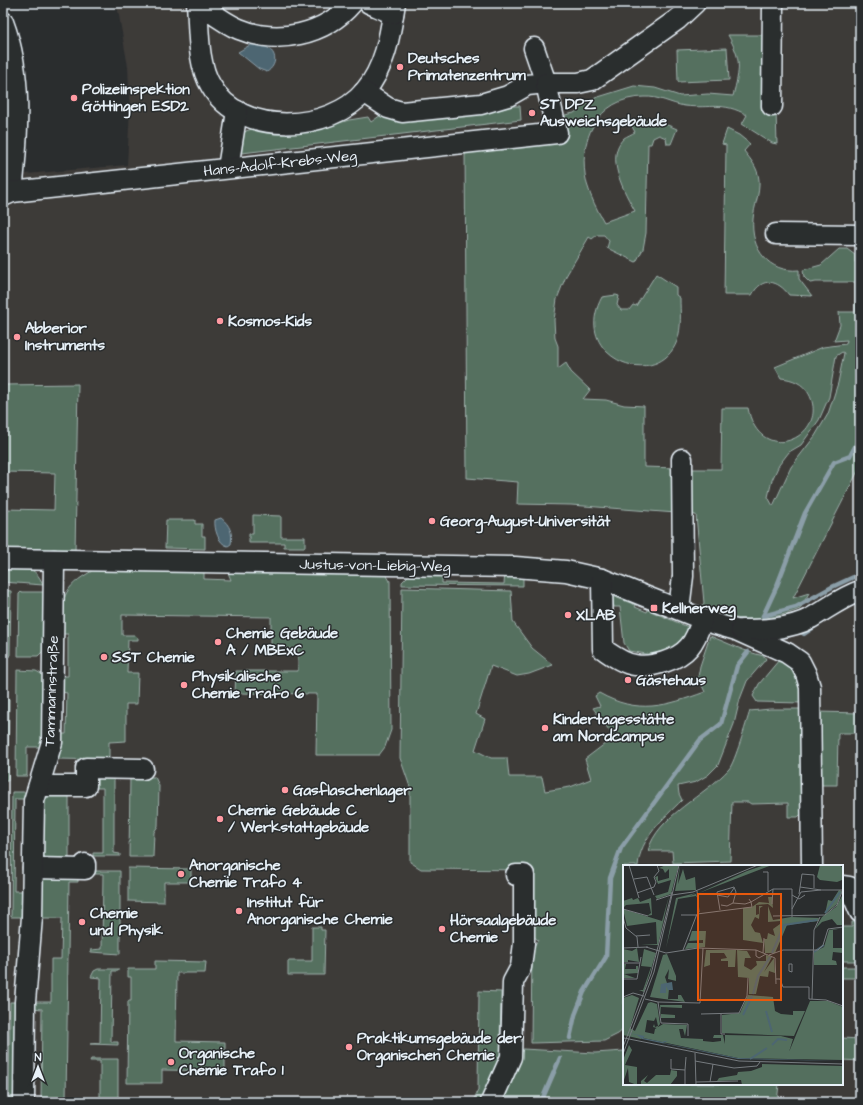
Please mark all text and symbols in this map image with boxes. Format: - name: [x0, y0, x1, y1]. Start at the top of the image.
- place label: Deutsches Primatenzentrum: [408, 48, 526, 86]
- marker: Deutsches Primatenzentrum: [395, 62, 405, 72]
- place label: Polizeiinspektion Göttingen ESD2: [82, 79, 190, 119]
- marker: Polizeiinspektion Göttingen ESD2: [69, 93, 79, 103]
- place label: ST DPZ Ausweichsgebäude: [539, 94, 667, 134]
- marker: ST DPZ Ausweichsgebäude: [527, 108, 537, 118]
- street label: Hans-Adolf-Krebs-Weg: [202, 145, 358, 183]
- place label: Kosmos-Kids: [228, 311, 312, 332]
- marker: Kosmos-Kids: [215, 316, 225, 326]
- place label: Abberior Instruments: [25, 318, 106, 356]
- marker: Abberior Instruments: [12, 332, 22, 342]
- place label: Georg-August-Universität: [440, 511, 611, 534]
- marker: Georg-August-Universität: [427, 516, 437, 526]
- street label: Justus-von-Liebig-Weg: [299, 554, 451, 578]
- place label: Kellnerweg: [662, 598, 736, 621]
- marker: Kellnerweg: [649, 603, 659, 613]
- place label: XLAB: [576, 605, 616, 626]
- marker: XLAB: [563, 610, 573, 620]
- place label: Chemie Gebäude A / MBExC: [226, 623, 338, 661]
- street label: Tammannstraße: [39, 635, 64, 747]
- marker: Chemie Gebäude A / MBExC: [213, 637, 223, 647]
- place label: SST Chemie: [111, 647, 195, 668]
- marker: SST Chemie: [99, 652, 109, 662]
- place label: Physikalische Chemie Trafo 6: [192, 666, 305, 704]
- place label: Gästehaus: [636, 670, 706, 691]
- marker: Gästehaus: [623, 675, 633, 685]
- marker: Physikalische Chemie Trafo 6: [179, 680, 189, 690]
- place label: Kindertagesstätte am Nordcampus: [552, 709, 674, 747]
- marker: Kindertagesstätte am Nordcampus: [540, 723, 550, 733]
- place label: Gasflaschenlager: [293, 780, 412, 803]
- marker: Gasflaschenlager: [280, 785, 290, 795]
- place label: Chemie Gebäude C / Werkstattgebäude: [228, 800, 369, 840]
- marker: Chemie Gebäude C / Werkstattgebäude: [215, 814, 225, 824]
- place label: Anorganische Chemie Trafo 4: [189, 855, 303, 893]
- inset map: [623, 865, 843, 1085]
- marker: Anorganische Chemie Trafo 4: [176, 869, 186, 879]
- place label: Institut für Anorganische Chemie: [247, 892, 393, 932]
- place label: Chemie und Physik: [89, 903, 164, 942]
- marker: Institut für Anorganische Chemie: [234, 906, 244, 916]
- place label: Hörsaalgebäude Chemie: [450, 910, 556, 948]
- marker: Chemie und Physik: [77, 917, 87, 927]
- marker: Hörsaalgebäude Chemie: [437, 924, 447, 934]
- place label: Praktikumsgebäude der Organischen Chemie: [357, 1028, 522, 1068]
- marker: Praktikumsgebäude der Organischen Chemie: [344, 1042, 354, 1052]
- place label: Organische Chemie Trafo 1: [179, 1043, 284, 1081]
- north arrow: [18, 1047, 58, 1087]
- text: N: [35, 1050, 42, 1065]
- marker: Organische Chemie Trafo 1: [166, 1057, 176, 1067]

